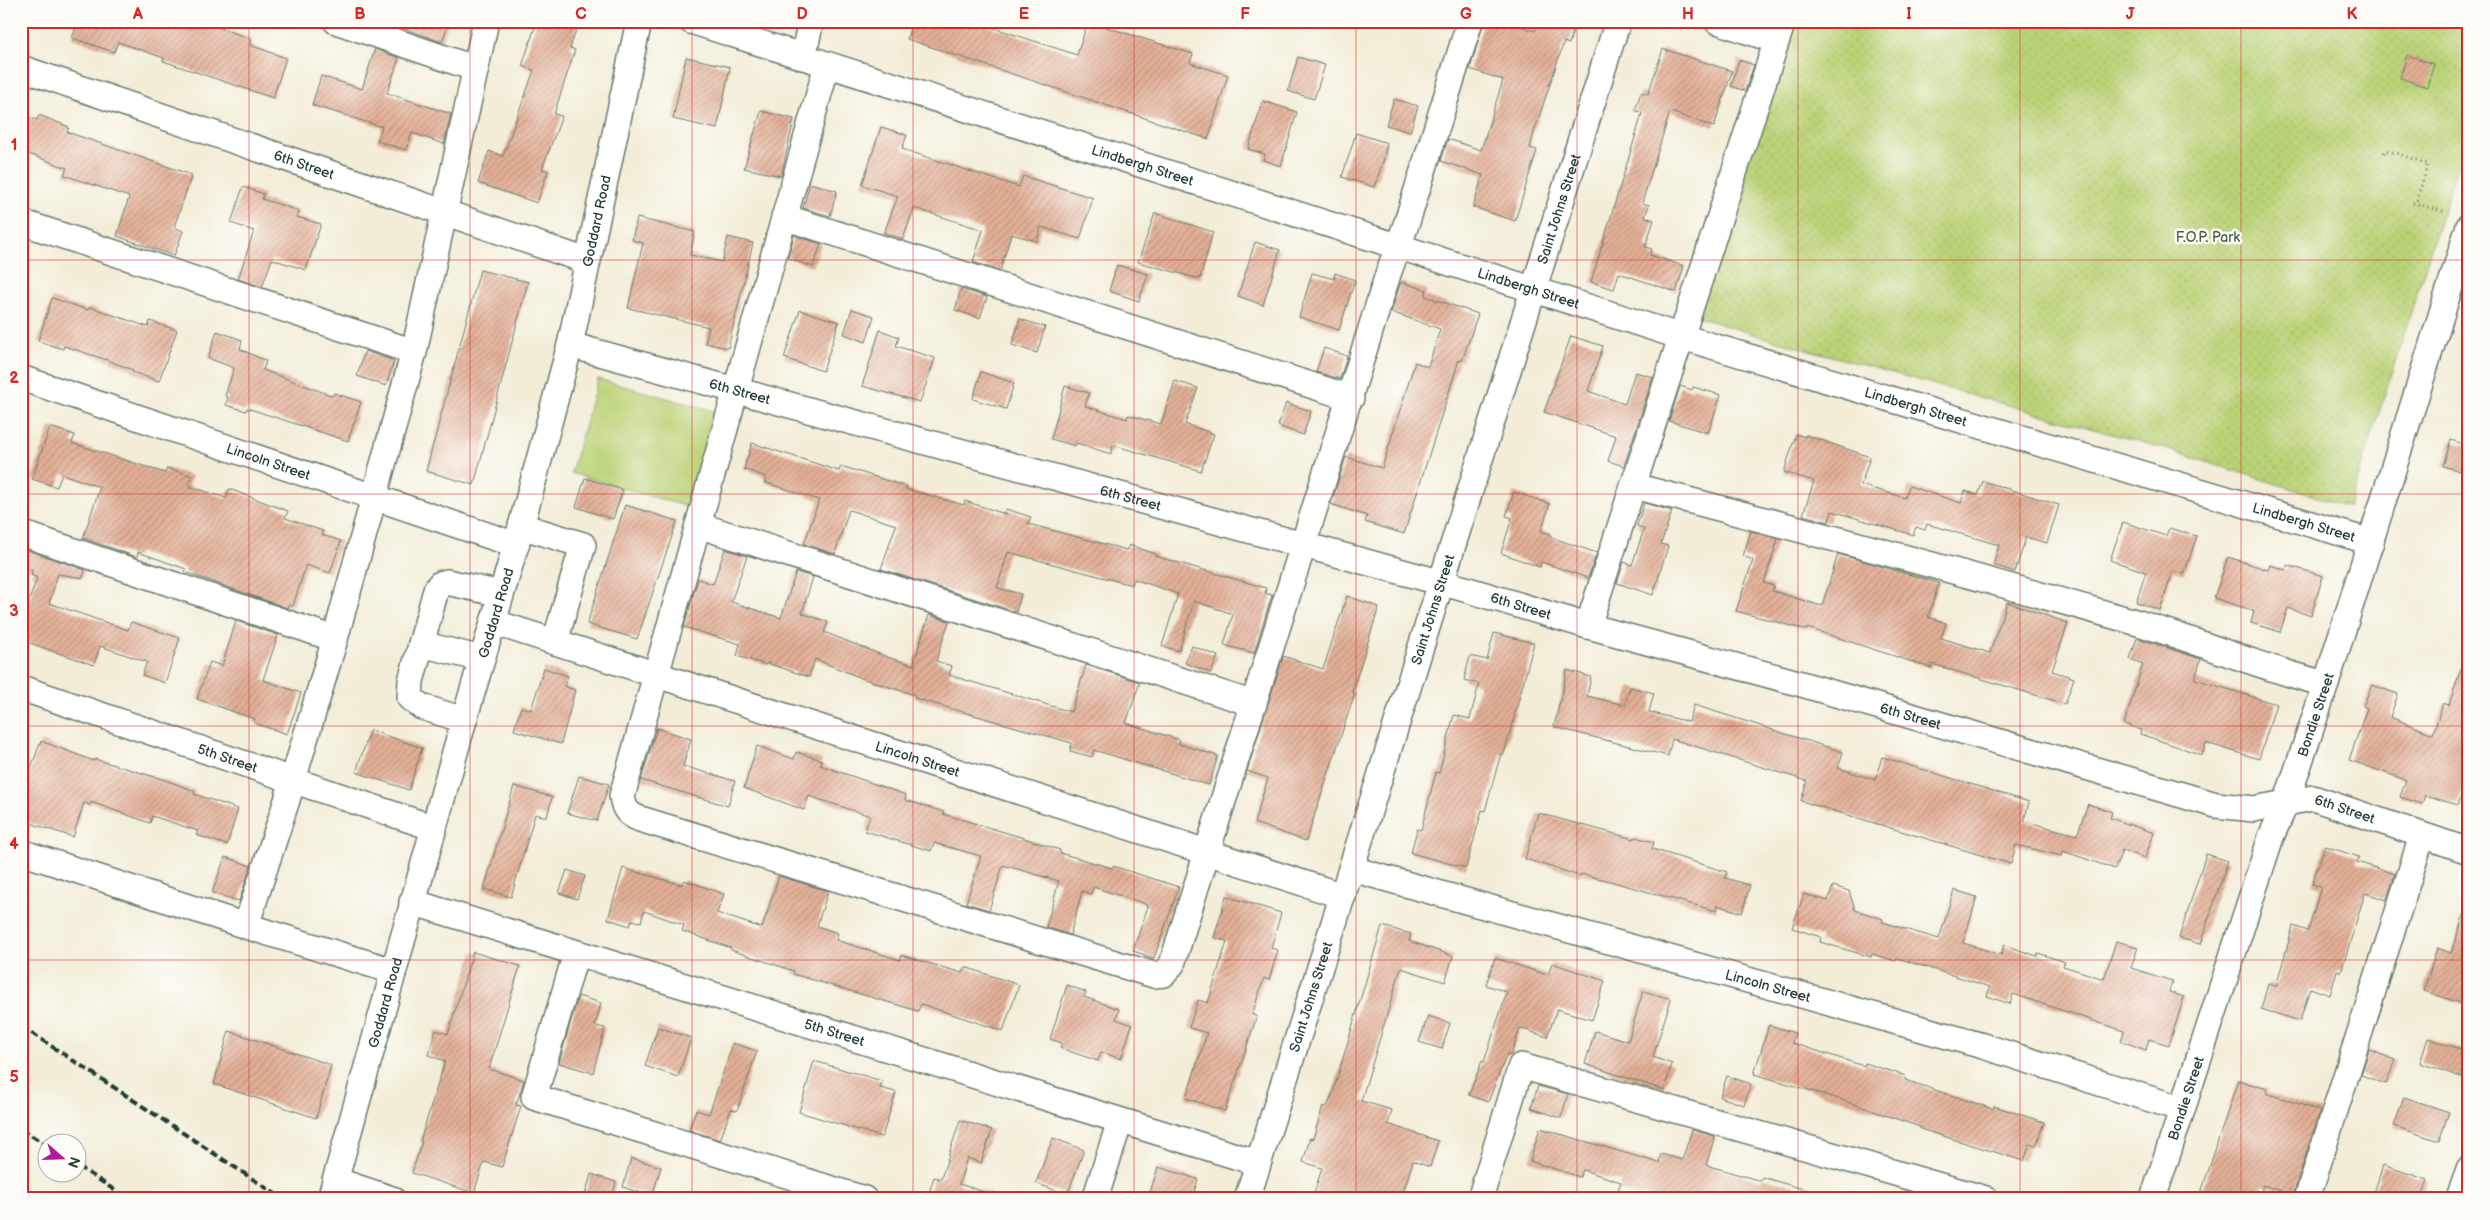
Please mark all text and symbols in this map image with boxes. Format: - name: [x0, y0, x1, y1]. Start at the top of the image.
- text: A: [132, 5, 143, 24]
- text: B: [354, 5, 366, 24]
- text: C: [575, 5, 587, 24]
- text: D: [796, 5, 808, 24]
- text: E: [1019, 5, 1029, 24]
- text: F: [1240, 5, 1250, 24]
- text: G: [1460, 5, 1472, 24]
- text: H: [1682, 5, 1694, 24]
- text: I: [1906, 5, 1912, 24]
- text: J: [2126, 5, 2135, 24]
- text: K: [2347, 5, 2358, 24]
- text: 1: [11, 136, 17, 155]
- street label: Lindbergh Street: [1089, 141, 1196, 190]
- street label: 6th Street: [271, 147, 337, 183]
- street label: Saint Johns Street: [1534, 151, 1585, 266]
- street label: Goddard Road: [579, 174, 615, 268]
- park label: F.O.P. Park: [2176, 229, 2240, 246]
- street label: Lindbergh Street: [1475, 264, 1582, 313]
- text: 2: [9, 369, 19, 388]
- street label: 6th Street: [707, 375, 773, 408]
- street label: Lindbergh Street: [1862, 384, 1970, 430]
- street label: Lincoln Street: [224, 440, 313, 484]
- street label: 6th Street: [1098, 482, 1164, 515]
- street label: Lindbergh Street: [2250, 499, 2358, 546]
- street label: Saint Johns Street: [1408, 552, 1459, 667]
- street label: Goddard Road: [475, 566, 518, 660]
- street label: 6th Street: [1488, 589, 1554, 624]
- text: 3: [9, 602, 19, 621]
- street label: Bondie Street: [2294, 670, 2338, 759]
- street label: 6th Street: [1878, 699, 1944, 733]
- street label: Lincoln Street: [873, 738, 962, 781]
- street label: 5th Street: [195, 740, 260, 777]
- street label: 6th Street: [2312, 791, 2378, 828]
- text: 4: [9, 835, 19, 854]
- street label: Saint Johns Street: [1286, 939, 1337, 1054]
- street label: Goddard Road: [365, 956, 406, 1050]
- street label: Lincoln Street: [1723, 966, 1813, 1006]
- street label: 5th Street: [802, 1016, 867, 1050]
- street label: Bondie Street: [2165, 1054, 2208, 1142]
- text: 5: [9, 1068, 19, 1087]
- north arrow: [38, 1132, 88, 1182]
- text: N: [64, 1154, 84, 1170]

